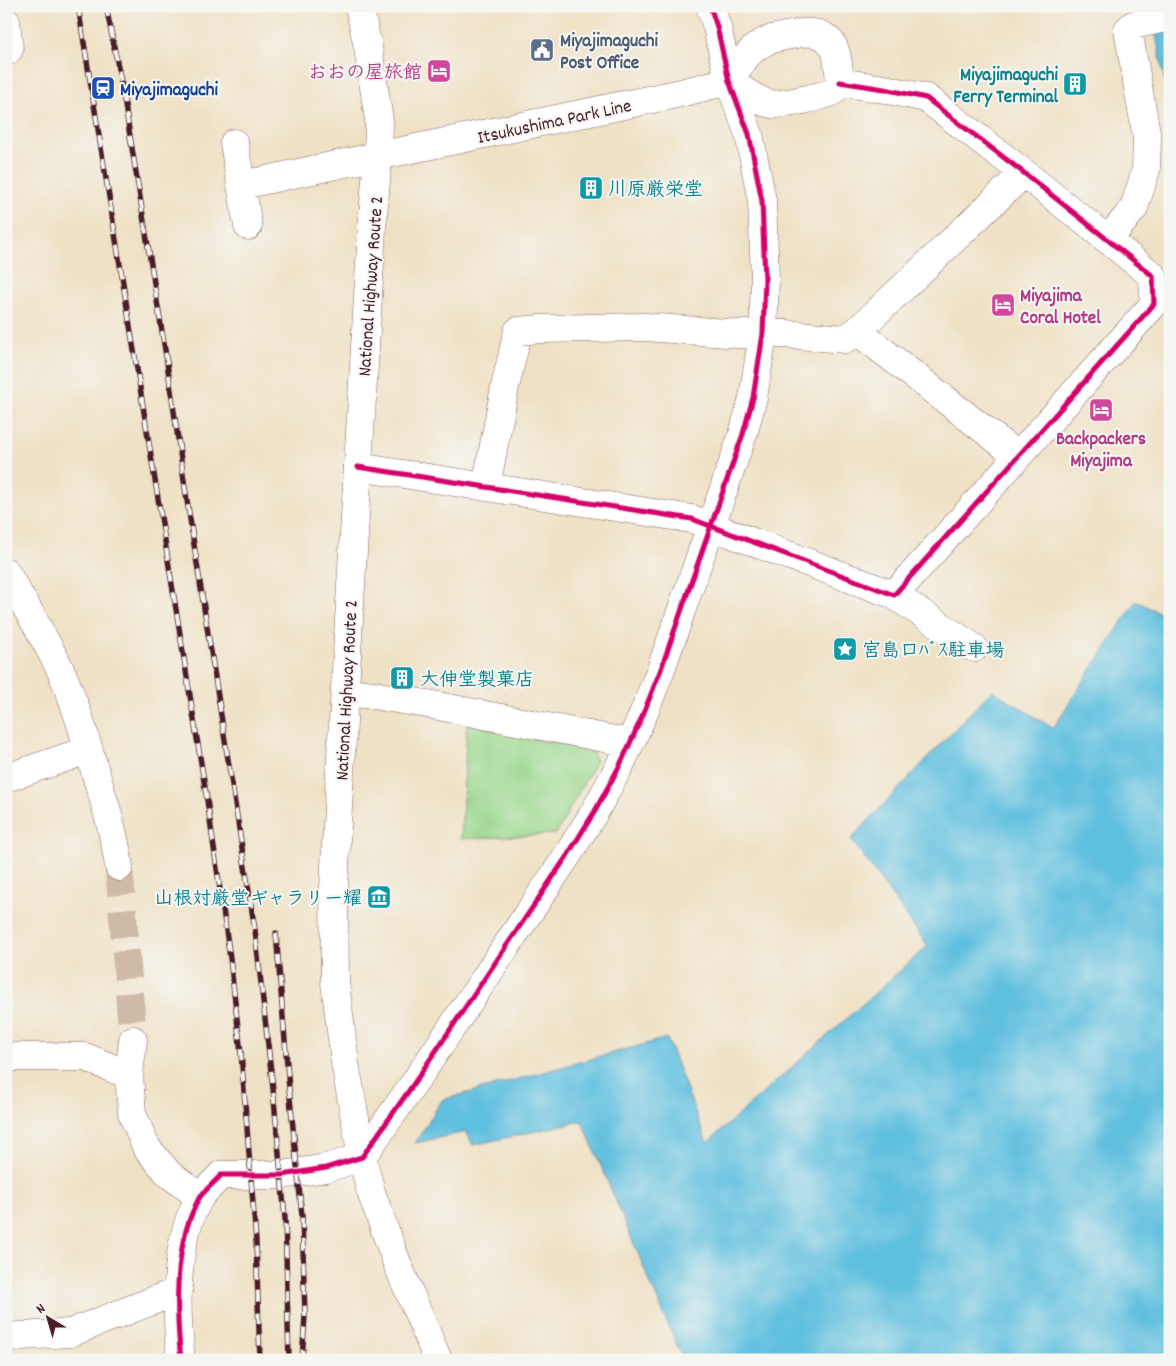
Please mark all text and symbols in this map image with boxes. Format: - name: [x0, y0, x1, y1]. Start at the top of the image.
- place label: Miyajimaguchi Post Office: [560, 29, 658, 78]
- public building icon: Miyajimaguchi Post Office: [529, 37, 555, 63]
- hotel icon: おおの屋旅館: [426, 58, 452, 84]
- place label: おおの屋旅館: [308, 61, 422, 88]
- place label: Miyajimaguchi Ferry Terminal: [953, 63, 1059, 112]
- building icon: Miyajimaguchi Ferry Terminal: [1062, 71, 1088, 97]
- station icon: Miyajimaguchi: [90, 75, 116, 101]
- place label: Miyajimaguchi: [120, 78, 218, 105]
- street label: Itsukushima Park Line: [475, 94, 634, 153]
- building icon: 川原厳栄堂: [578, 175, 604, 201]
- place label: 川原厳栄堂: [608, 178, 703, 205]
- street label: National Highway Route 2: [353, 195, 392, 378]
- place label: Miyajima Coral Hotel: [1020, 284, 1101, 333]
- hotel icon: Miyajima Coral Hotel: [990, 292, 1016, 318]
- hotel icon: Backpackers Miyajima: [1088, 397, 1114, 423]
- place label: Backpackers Miyajima: [1056, 427, 1146, 476]
- street label: National Highway Route 2: [330, 599, 367, 781]
- place icon: 宮島口ﾊﾞｽ駐車場: [832, 636, 858, 662]
- place label: 宮島口ﾊﾞｽ駐車場: [862, 639, 1005, 666]
- building icon: 大伸堂製菓店: [389, 665, 415, 691]
- place label: 大伸堂製菓店: [420, 668, 534, 695]
- museum icon: 山根対厳堂ギャラリー耀: [366, 884, 392, 910]
- place label: 山根対厳堂ギャラリー耀: [154, 887, 362, 914]
- north arrow: [22, 1294, 72, 1344]
- text: N: [32, 1299, 50, 1319]

